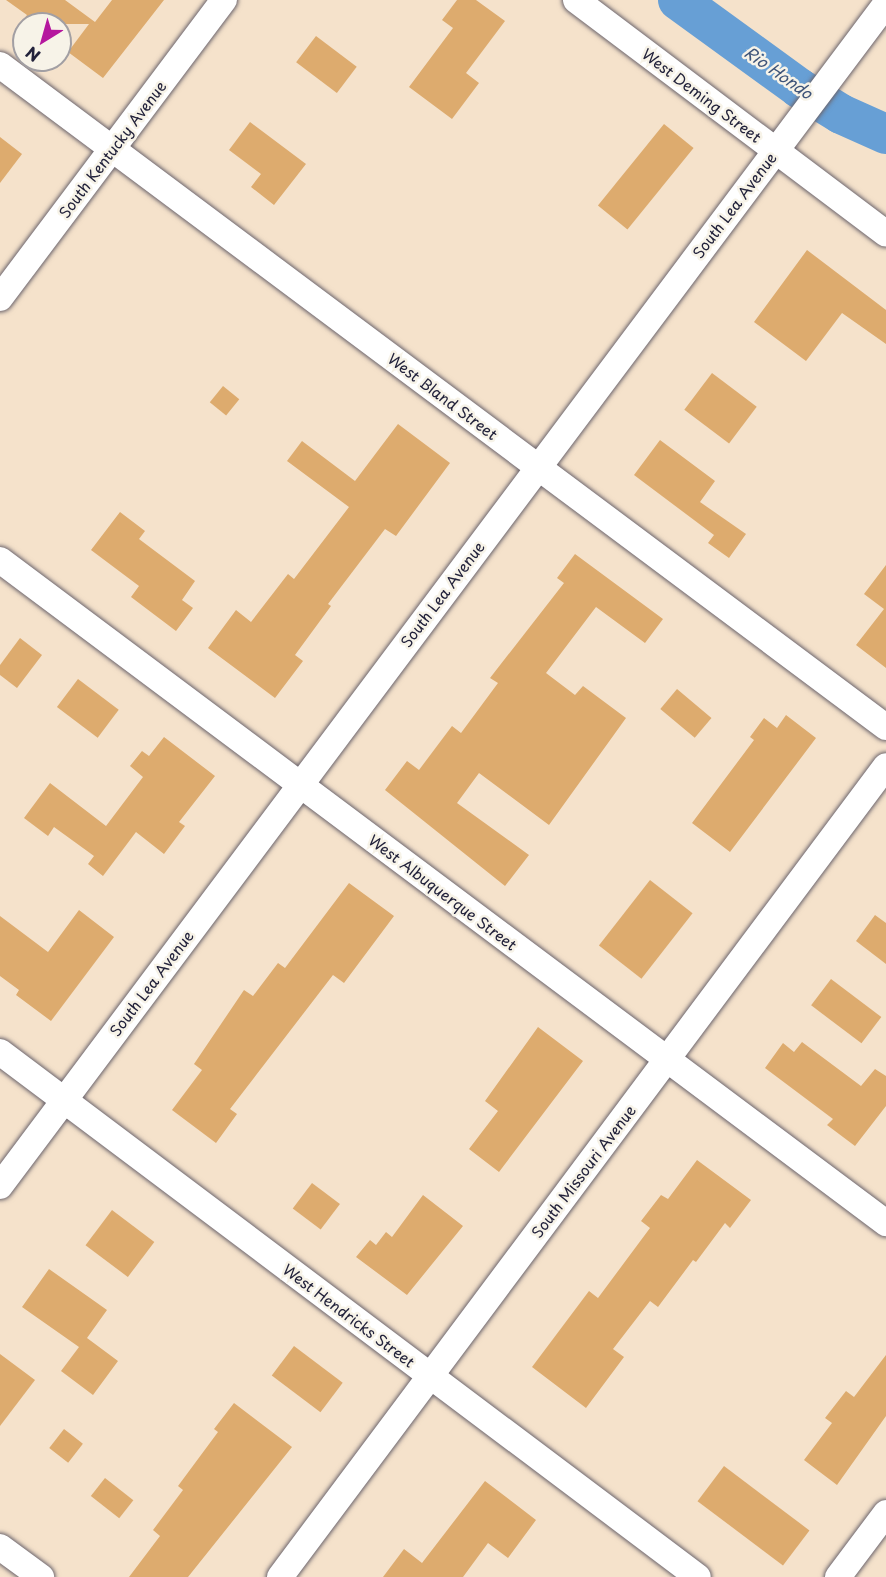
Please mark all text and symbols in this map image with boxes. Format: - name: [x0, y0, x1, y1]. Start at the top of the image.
- north arrow: [12, 12, 72, 72]
- text: N: [20, 41, 45, 68]
- water label: Rio Hondo: [741, 42, 817, 102]
- street label: West Deming Street: [639, 44, 765, 146]
- street label: South Kentucky Avenue: [54, 76, 170, 222]
- street label: South Lea Avenue: [688, 148, 780, 262]
- street label: West Bland Street: [385, 349, 501, 443]
- street label: South Lea Avenue: [396, 537, 488, 651]
- street label: West Albuquerque Street: [365, 830, 521, 954]
- street label: South Lea Avenue: [105, 926, 197, 1040]
- street label: South Missouri Avenue: [527, 1101, 639, 1241]
- street label: West Hendricks Street: [279, 1259, 419, 1371]

